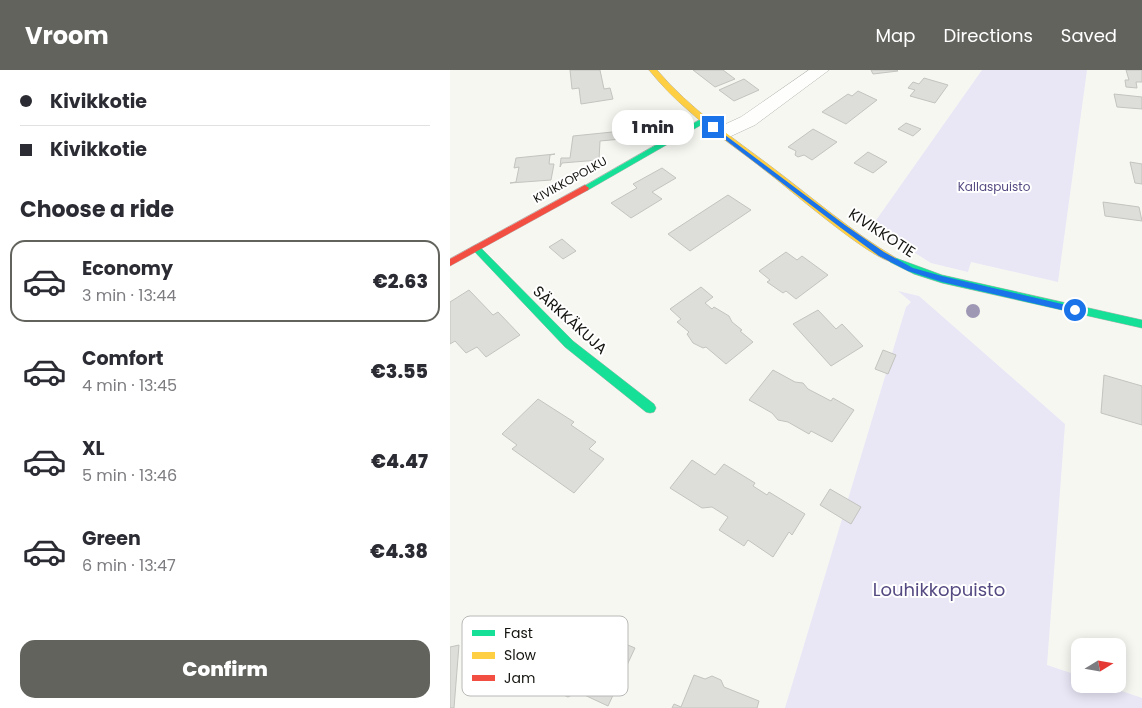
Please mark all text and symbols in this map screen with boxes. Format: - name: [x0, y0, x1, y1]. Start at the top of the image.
- text: Vroom: [25, 19, 109, 52]
- text: Map: [876, 23, 915, 48]
- text: Directions: [943, 23, 1033, 48]
- text: Saved: [1061, 23, 1117, 48]
- text: Kivikkotie: [50, 88, 147, 115]
- callout: 1 min: [613, 110, 696, 144]
- text: 1 min: [632, 116, 674, 139]
- route end: [702, 116, 724, 138]
- text: Kivikkotie: [50, 136, 147, 163]
- street label: KIVIKKOPOLKU: [530, 152, 610, 207]
- park label: Kallaspuisto: [958, 178, 1031, 195]
- text: Choose a ride: [20, 194, 174, 225]
- street label: KIVIKKOTIE: [845, 203, 920, 262]
- text: Economy: [82, 255, 173, 282]
- icon: car: [22, 259, 67, 304]
- text: €2.63: [373, 268, 428, 295]
- street label: SÄRKKÄKUJA: [529, 281, 612, 359]
- text: 3 min · 13:44: [82, 284, 176, 307]
- route start: [1064, 299, 1086, 321]
- text: Comfort: [82, 345, 164, 372]
- icon: car: [22, 349, 67, 394]
- text: €3.55: [371, 358, 428, 385]
- text: 4 min · 13:45: [82, 374, 177, 397]
- text: XL: [82, 435, 105, 462]
- icon: car: [22, 439, 67, 484]
- text: €4.47: [371, 448, 428, 475]
- text: 5 min · 13:46: [82, 464, 177, 487]
- text: Green: [82, 525, 141, 552]
- icon: car: [22, 529, 67, 574]
- text: €4.38: [370, 538, 428, 565]
- text: 6 min · 13:47: [82, 554, 176, 577]
- park label: Louhikkopuisto: [873, 577, 1005, 602]
- legend: [462, 616, 628, 696]
- text: Fast: [504, 623, 533, 643]
- north arrow: [1071, 638, 1126, 692]
- map controls: [1071, 638, 1126, 693]
- button: Confirm: [20, 640, 430, 698]
- text: Slow: [504, 645, 537, 665]
- text: Jam: [504, 668, 535, 688]

